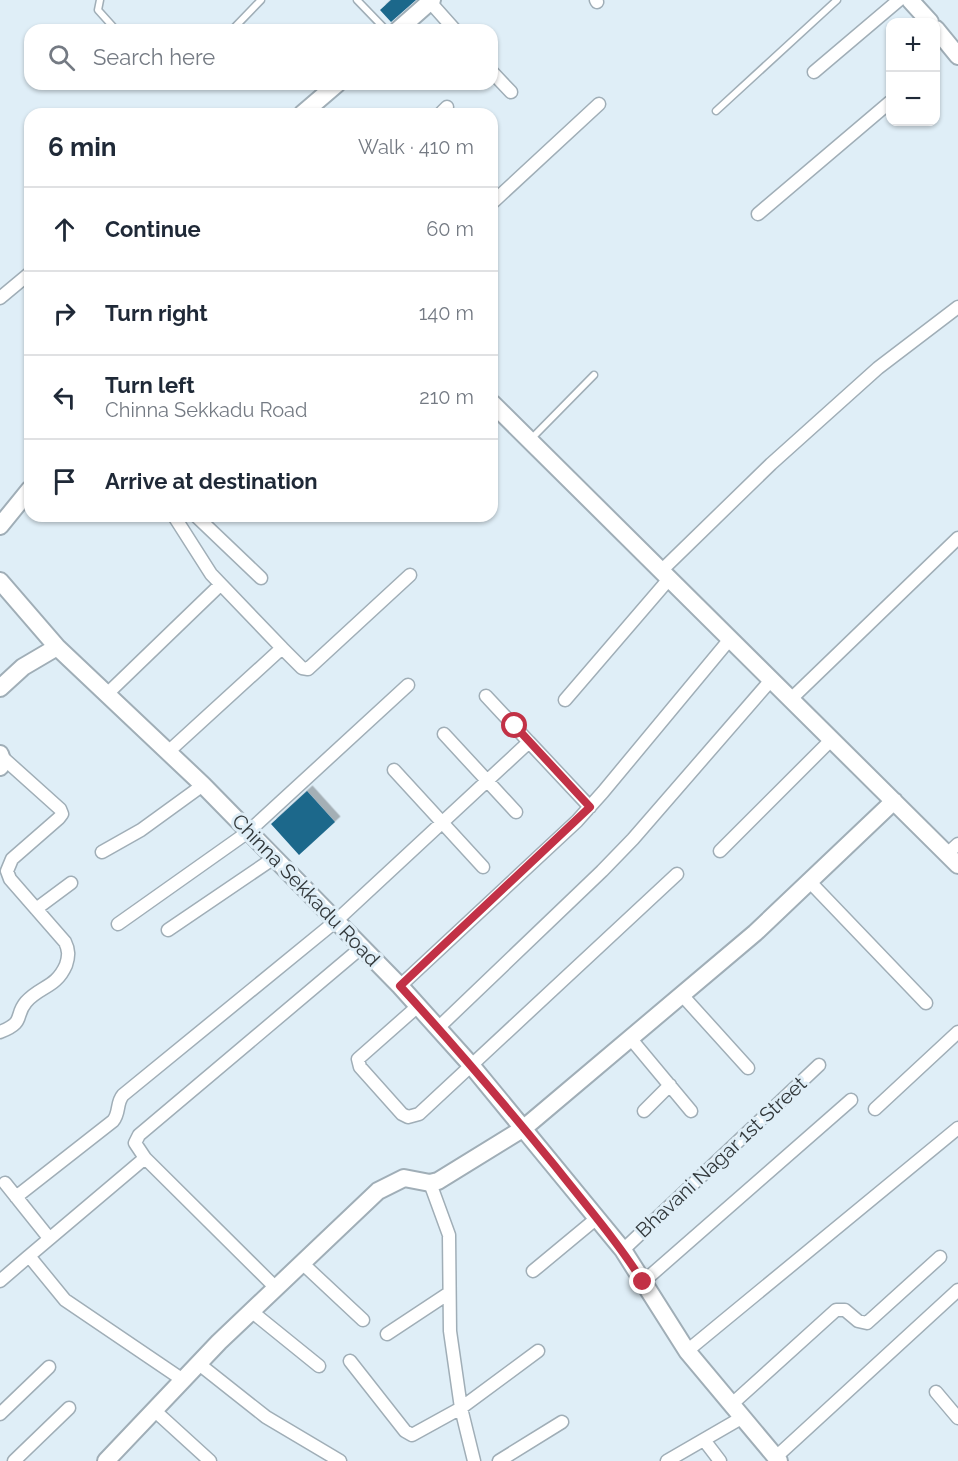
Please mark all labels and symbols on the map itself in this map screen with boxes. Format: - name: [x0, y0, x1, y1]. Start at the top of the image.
- route start: [501, 712, 527, 738]
- street label: Chinna Sekkadu Road: [227, 809, 385, 971]
- street label: Bhavani Nagar 1st Street: [631, 1071, 812, 1242]
- route end: [629, 1268, 655, 1294]

